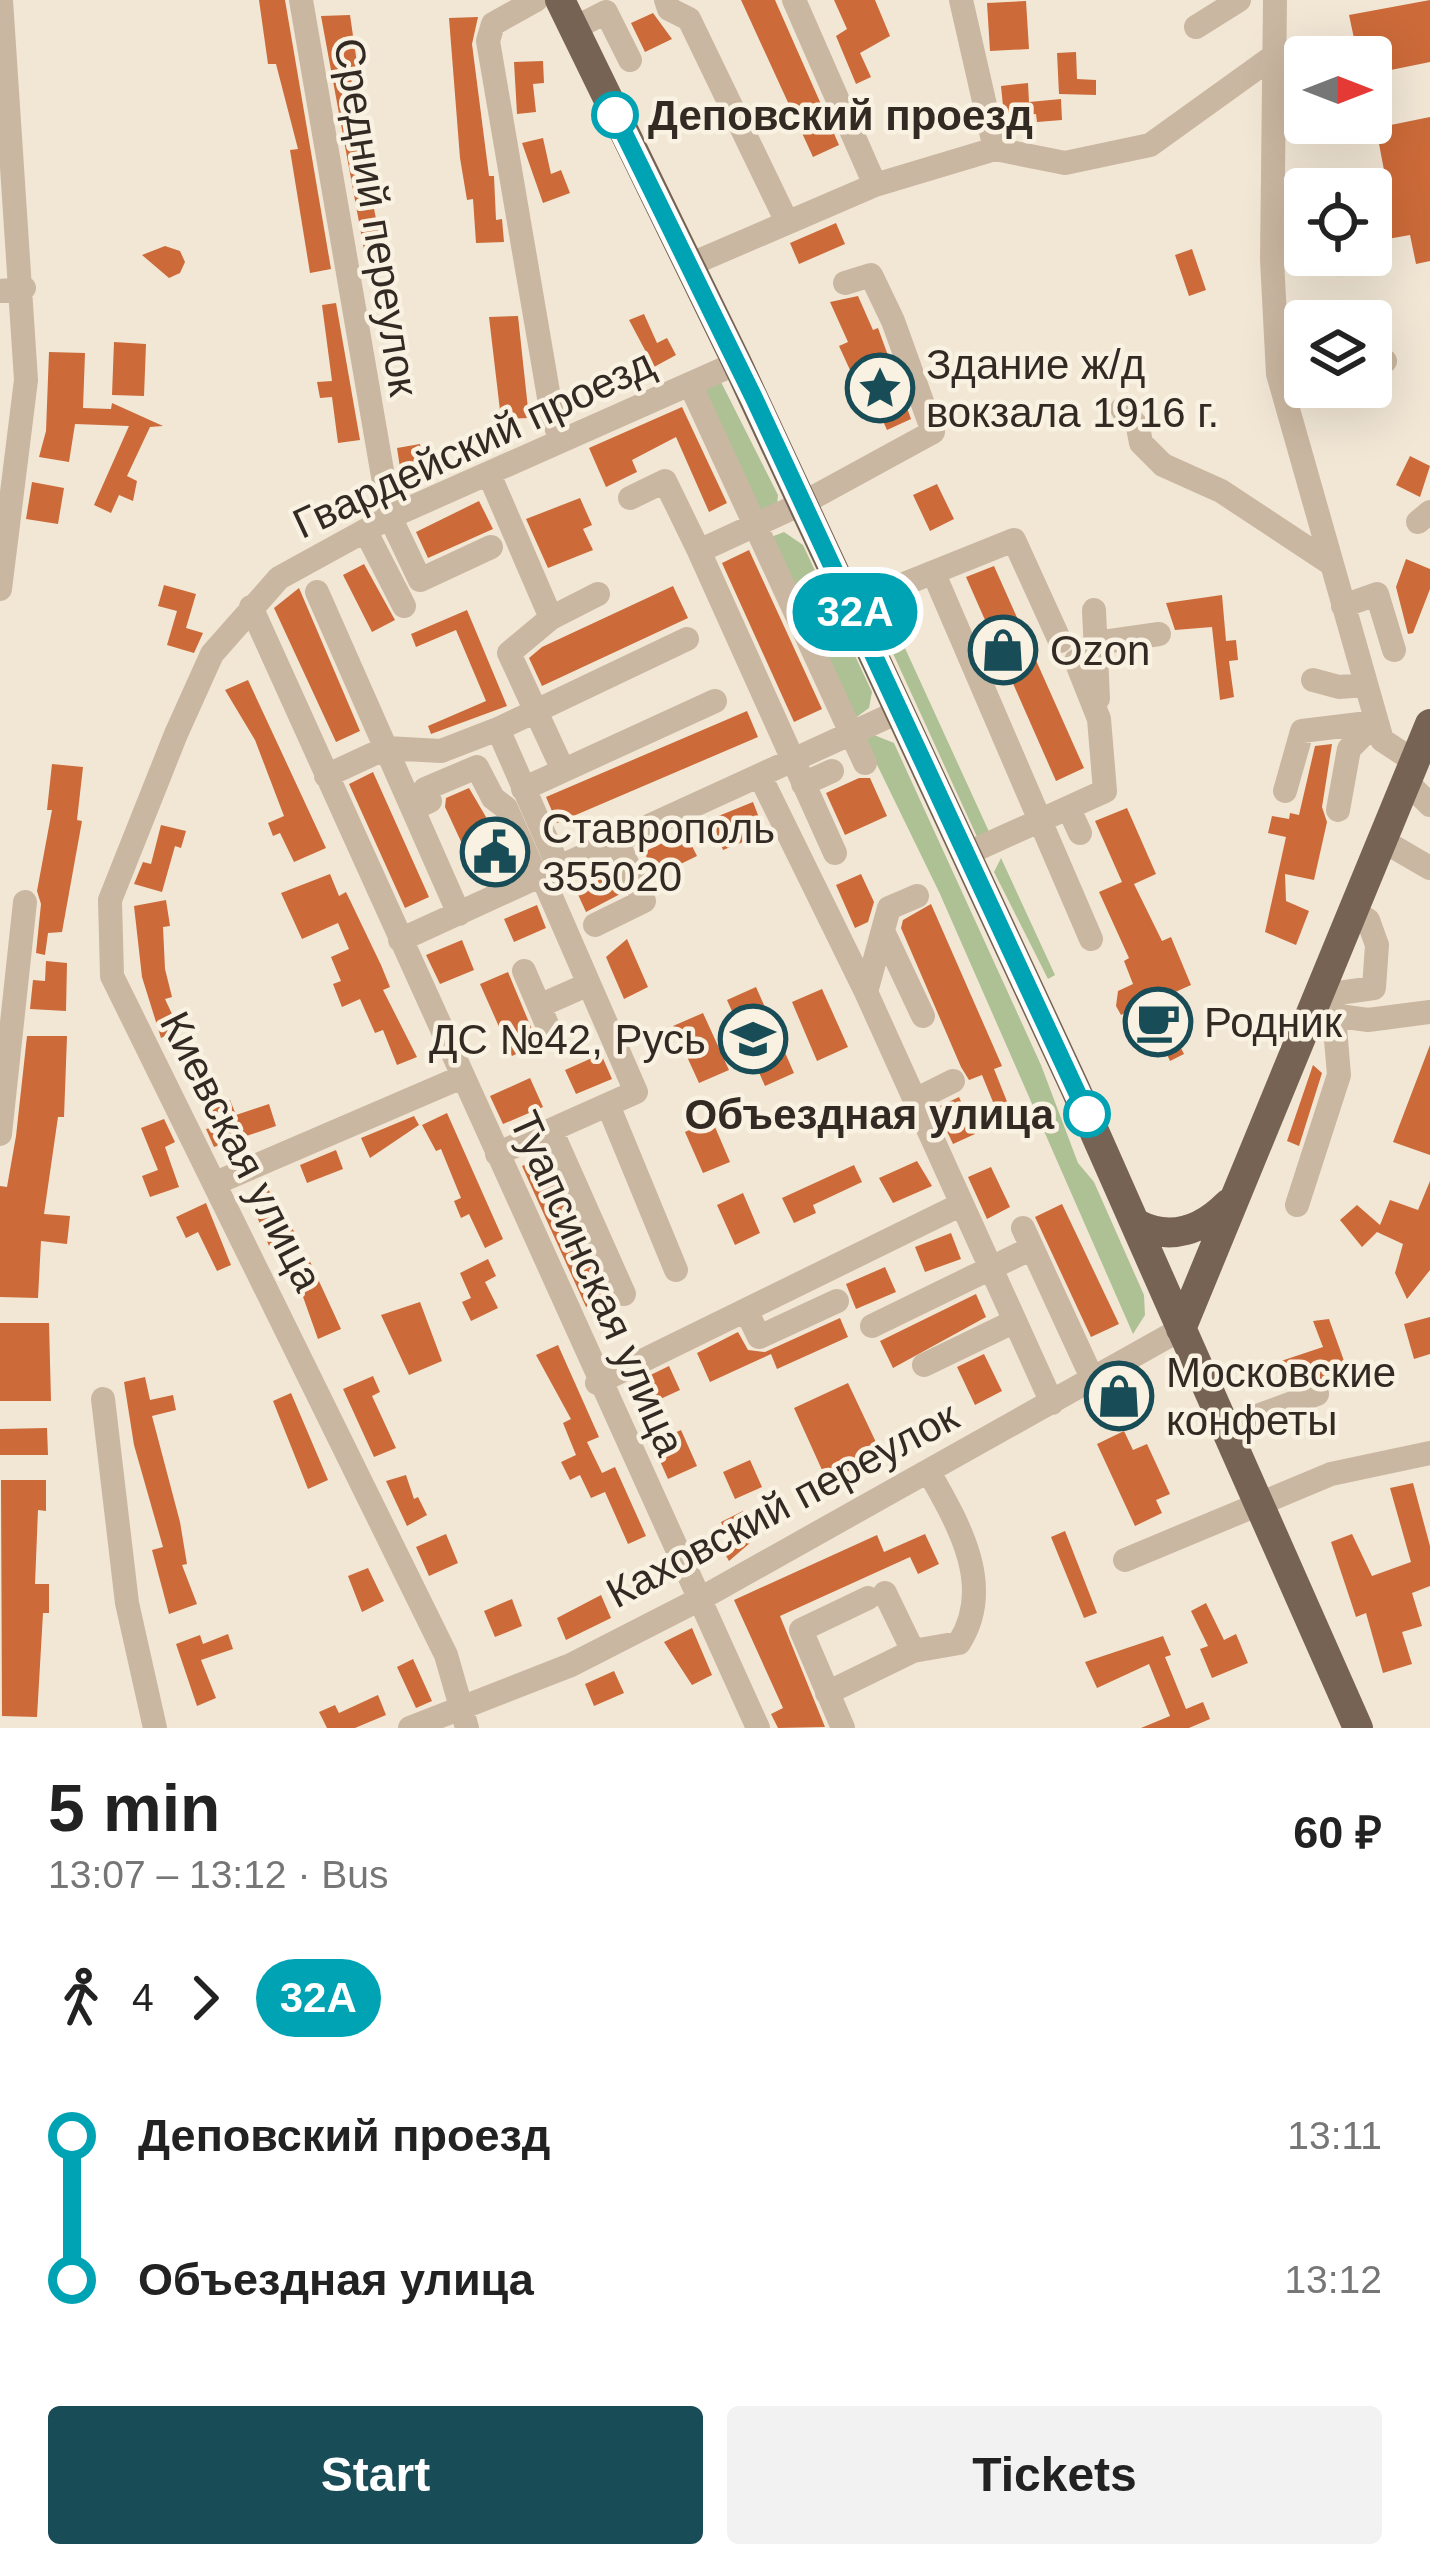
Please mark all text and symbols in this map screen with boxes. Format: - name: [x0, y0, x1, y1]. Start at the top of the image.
- street label: Средний переулок: [325, 35, 428, 400]
- north arrow: [1284, 36, 1392, 144]
- map controls: [1284, 36, 1392, 408]
- place label: Деповский проезд: [648, 92, 1033, 139]
- marker: Деповский проезд: [593, 93, 637, 137]
- button: locate: [1284, 168, 1392, 276]
- button: layers: [1284, 300, 1392, 408]
- street label: Гвардейский проезд: [286, 339, 661, 548]
- place label: Здание ж/д вокзала 1916 г.: [926, 341, 1219, 436]
- place icon: Здание ж/д вокзала 1916 г.: [845, 353, 915, 423]
- line badge: 32A: [786, 573, 924, 651]
- text: 32A: [816, 588, 894, 635]
- shop icon: Ozon: [968, 615, 1038, 685]
- place label: Ozon: [1050, 627, 1150, 674]
- place label: Ставрополь 355020: [542, 805, 775, 900]
- public building icon: Ставрополь 355020: [460, 817, 530, 887]
- cafe icon: Родник: [1123, 987, 1193, 1057]
- place label: Родник: [1204, 999, 1343, 1046]
- street label: Киевская улица: [151, 1004, 332, 1299]
- school or university icon: ДС №42, Русь: [718, 1004, 788, 1074]
- place label: ДС №42, Русь: [429, 1016, 706, 1063]
- place label: Объездная улица: [685, 1091, 1055, 1138]
- marker: Объездная улица: [1065, 1092, 1109, 1136]
- street label: Туапсинская улица: [501, 1104, 695, 1463]
- place label: Московские конфеты: [1166, 1349, 1396, 1444]
- shop icon: Московские конфеты: [1084, 1361, 1154, 1431]
- street label: Каховский переулок: [599, 1392, 966, 1617]
- text: 5 min: [48, 1771, 220, 1845]
- text: 60 ₽: [1293, 1807, 1382, 1858]
- text: 13:07 – 13:12 · Bus: [48, 1853, 388, 1896]
- icon: walk: [48, 1965, 114, 2031]
- icon: forward: [172, 1965, 238, 2031]
- text: 32A: [280, 1974, 357, 2021]
- text: 4: [132, 1976, 154, 2019]
- text: Деповский проезд: [138, 2110, 550, 2161]
- text: 13:11: [1287, 2114, 1382, 2157]
- text: Объездная улица: [138, 2254, 534, 2305]
- text: 13:12: [1284, 2258, 1382, 2301]
- button: Start: [48, 2406, 703, 2544]
- button: Tickets: [727, 2406, 1382, 2544]

